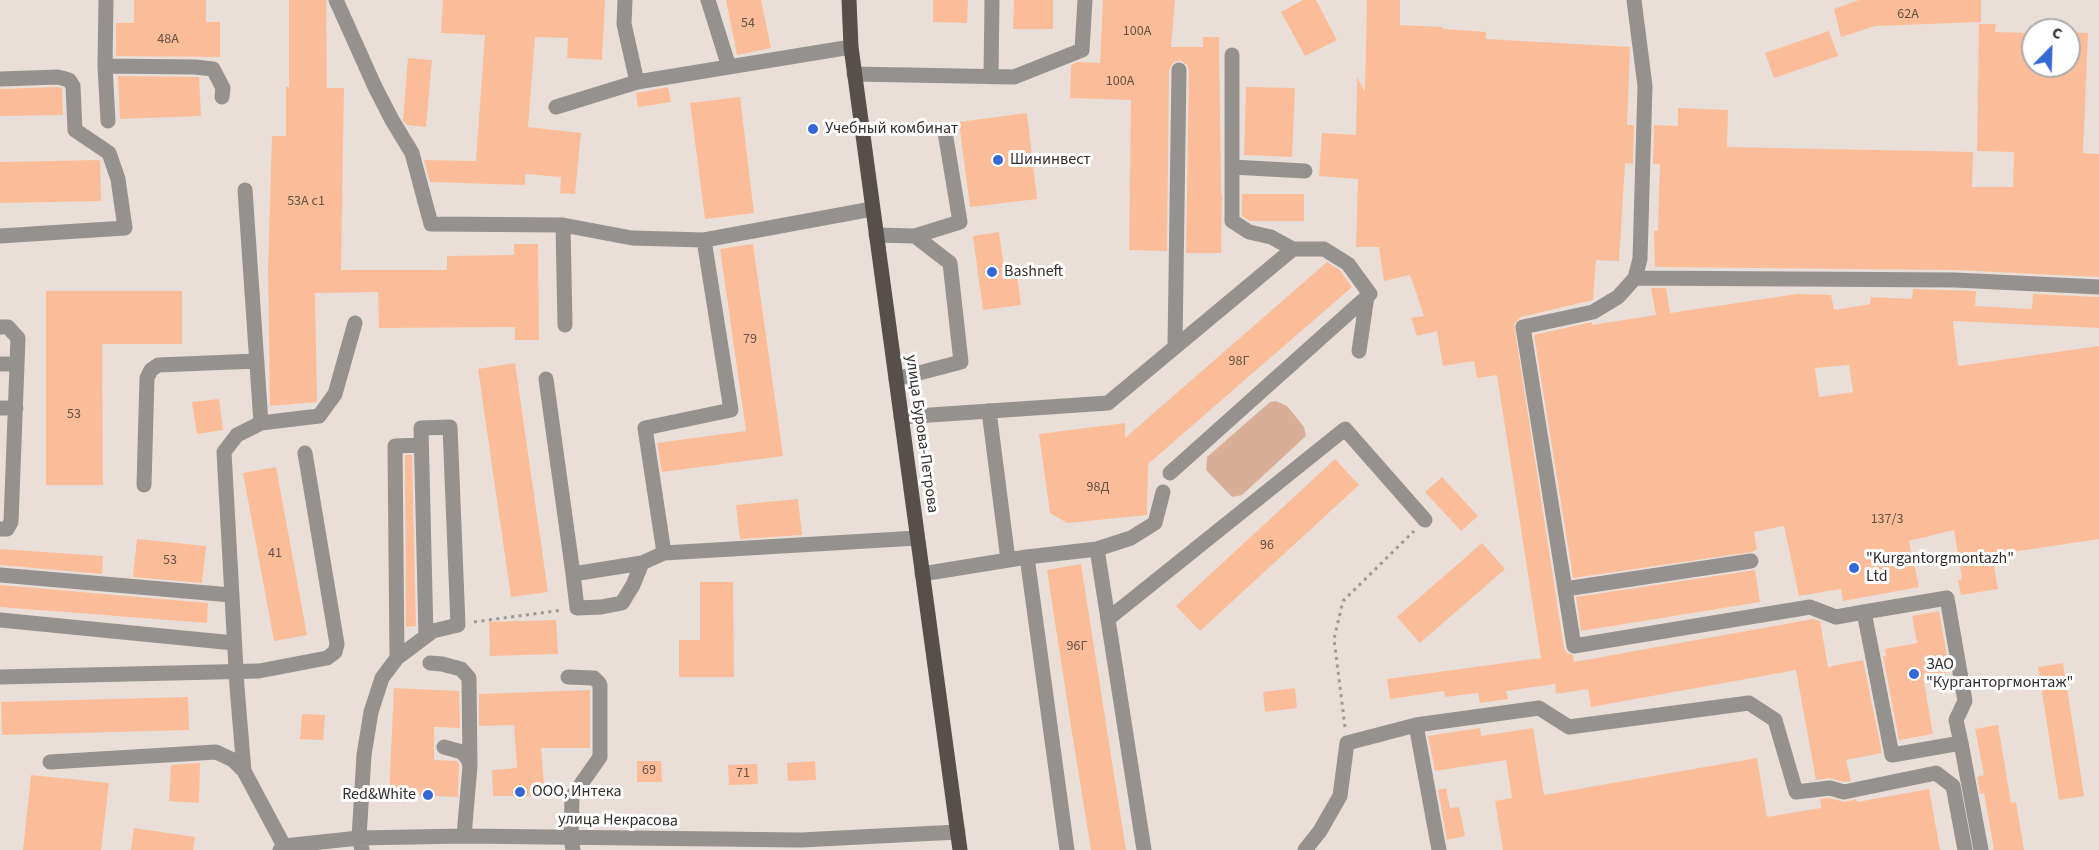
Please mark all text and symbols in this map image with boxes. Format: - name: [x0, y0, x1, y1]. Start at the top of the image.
- house number: 62А: [1897, 7, 1919, 23]
- house number: 54: [741, 16, 755, 32]
- north arrow: [2021, 18, 2081, 78]
- text: С: [2049, 21, 2066, 45]
- house number: 100А: [1123, 24, 1151, 40]
- house number: 48А: [157, 32, 179, 48]
- house number: 100А: [1106, 74, 1134, 90]
- place label: Учебный комбинат: [825, 119, 958, 139]
- marker: Учебный комбинат: [806, 122, 820, 136]
- place label: Шининвест: [1010, 150, 1091, 170]
- marker: Шининвест: [991, 153, 1005, 167]
- house number: 53А с1: [287, 194, 325, 210]
- place label: Bashneft: [1004, 262, 1063, 282]
- marker: Bashneft: [985, 265, 999, 279]
- house number: 79: [743, 332, 757, 348]
- street label: улица Бурова-Петрова: [900, 354, 942, 514]
- house number: 98Г: [1229, 354, 1249, 370]
- house number: 53: [67, 407, 81, 423]
- house number: 98Д: [1087, 480, 1109, 496]
- house number: 137/3: [1871, 512, 1903, 528]
- house number: 96: [1260, 538, 1274, 554]
- house number: 41: [268, 546, 282, 562]
- place label: "Kurgantorgmontazh" Ltd: [1866, 549, 2014, 587]
- house number: 53: [163, 553, 177, 569]
- marker: "Kurgantorgmontazh" Ltd: [1847, 561, 1861, 575]
- house number: 96Г: [1067, 639, 1087, 655]
- place label: ЗАО "Курганторгмонтаж": [1926, 655, 2073, 693]
- marker: ЗАО "Курганторгмонтаж": [1907, 667, 1921, 681]
- house number: 69: [642, 763, 656, 779]
- house number: 71: [736, 766, 750, 782]
- place label: ООО, Интека: [532, 782, 621, 802]
- place label: Red&White: [342, 785, 416, 805]
- marker: ООО, Интека: [513, 785, 527, 799]
- marker: Red&White: [421, 788, 435, 802]
- street label: улица Некрасова: [558, 810, 678, 832]

